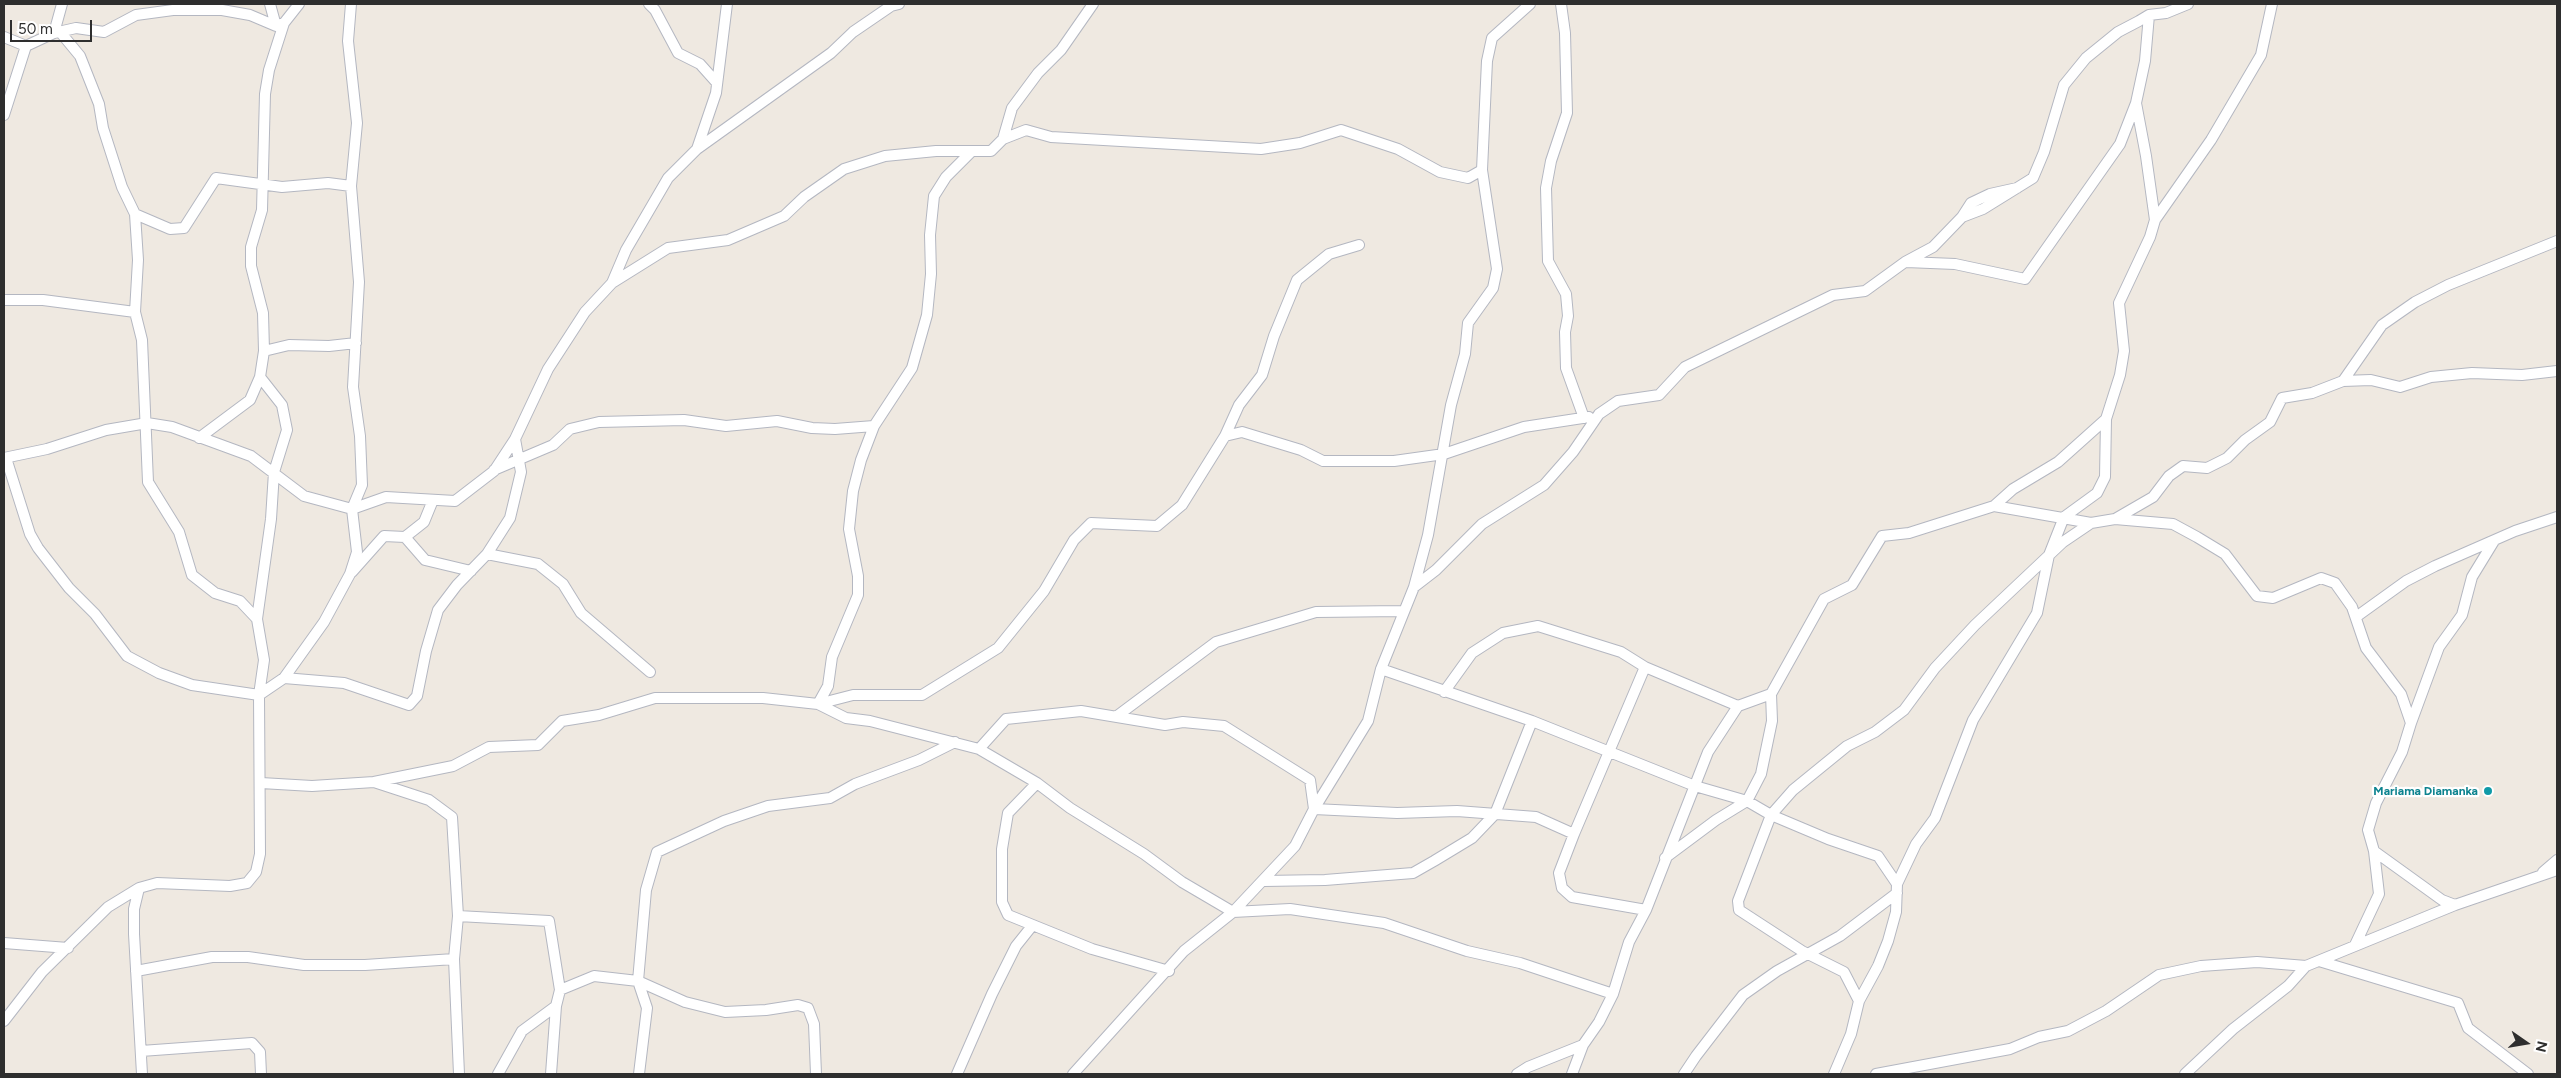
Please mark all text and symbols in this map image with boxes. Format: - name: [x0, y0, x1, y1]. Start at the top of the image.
- scale bar: [12, 10, 95, 42]
- text: 50 m: [18, 20, 53, 38]
- place label: Mariama Diamanka: [2373, 784, 2478, 798]
- marker: Mariama Diamanka: [2482, 785, 2494, 797]
- north arrow: [2501, 1018, 2551, 1068]
- text: N: [2532, 1039, 2551, 1054]

